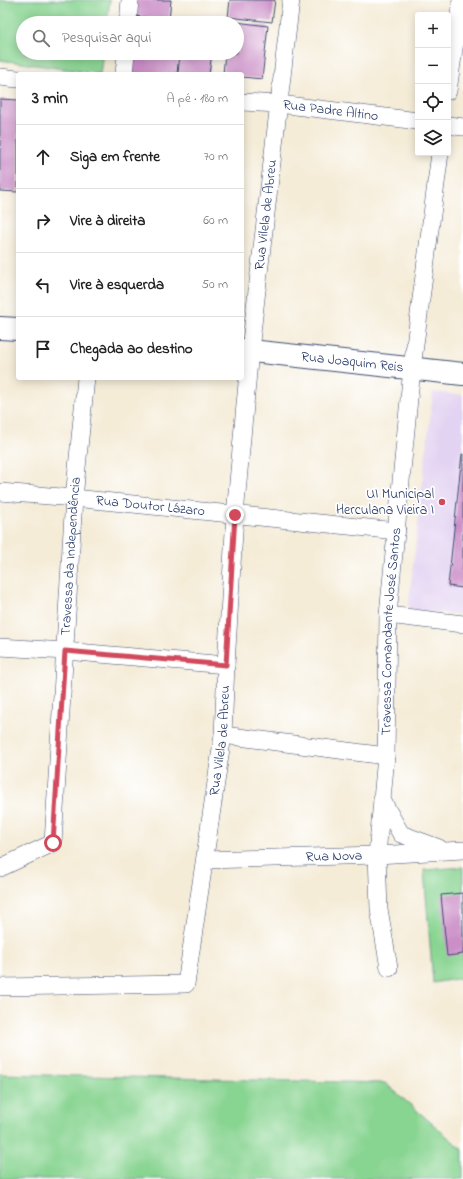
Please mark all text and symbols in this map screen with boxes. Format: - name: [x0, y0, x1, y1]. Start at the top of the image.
- map controls: [415, 12, 451, 156]
- button: +: [415, 12, 451, 48]
- search box: [16, 16, 244, 60]
- icon: search: [30, 27, 52, 49]
- text: Pesquisar aqui: [62, 27, 151, 49]
- button: −: [415, 48, 451, 84]
- button: locate: [415, 84, 451, 120]
- text: 3 min: [32, 86, 68, 111]
- text: A pé · 180 m: [167, 89, 228, 108]
- street label: Rua Padre Altino: [282, 94, 380, 127]
- button: layers: [415, 120, 451, 156]
- icon: ahead: [32, 146, 54, 168]
- text: Siga em frente: [70, 146, 160, 168]
- text: 70 m: [204, 147, 228, 166]
- street label: Rua Vilela de Abreu: [249, 158, 283, 271]
- icon: right: [32, 210, 54, 232]
- text: Vire à direita: [70, 210, 145, 232]
- text: 60 m: [203, 211, 228, 230]
- icon: left: [32, 274, 54, 296]
- text: Vire à esquerda: [70, 274, 164, 296]
- text: 50 m: [202, 275, 228, 294]
- icon: arrive: [32, 338, 54, 360]
- text: Chegada ao destino: [70, 338, 193, 360]
- street label: Rua Joaquim Reis: [300, 346, 405, 378]
- street label: Travessa da Independência: [55, 476, 87, 636]
- place label: UI Municipal Herculana Vieira I: [336, 484, 434, 521]
- street label: Rua Doutor Lázaro: [95, 490, 206, 522]
- marker: UI Municipal Herculana Vieira I: [437, 497, 447, 507]
- route end: [226, 506, 244, 524]
- street label: Travessa Comandante José Santos: [376, 527, 407, 736]
- street label: Rua Vilela de Abreu: [204, 685, 236, 797]
- route start: [44, 834, 62, 852]
- street label: Rua Nova: [305, 845, 362, 868]

